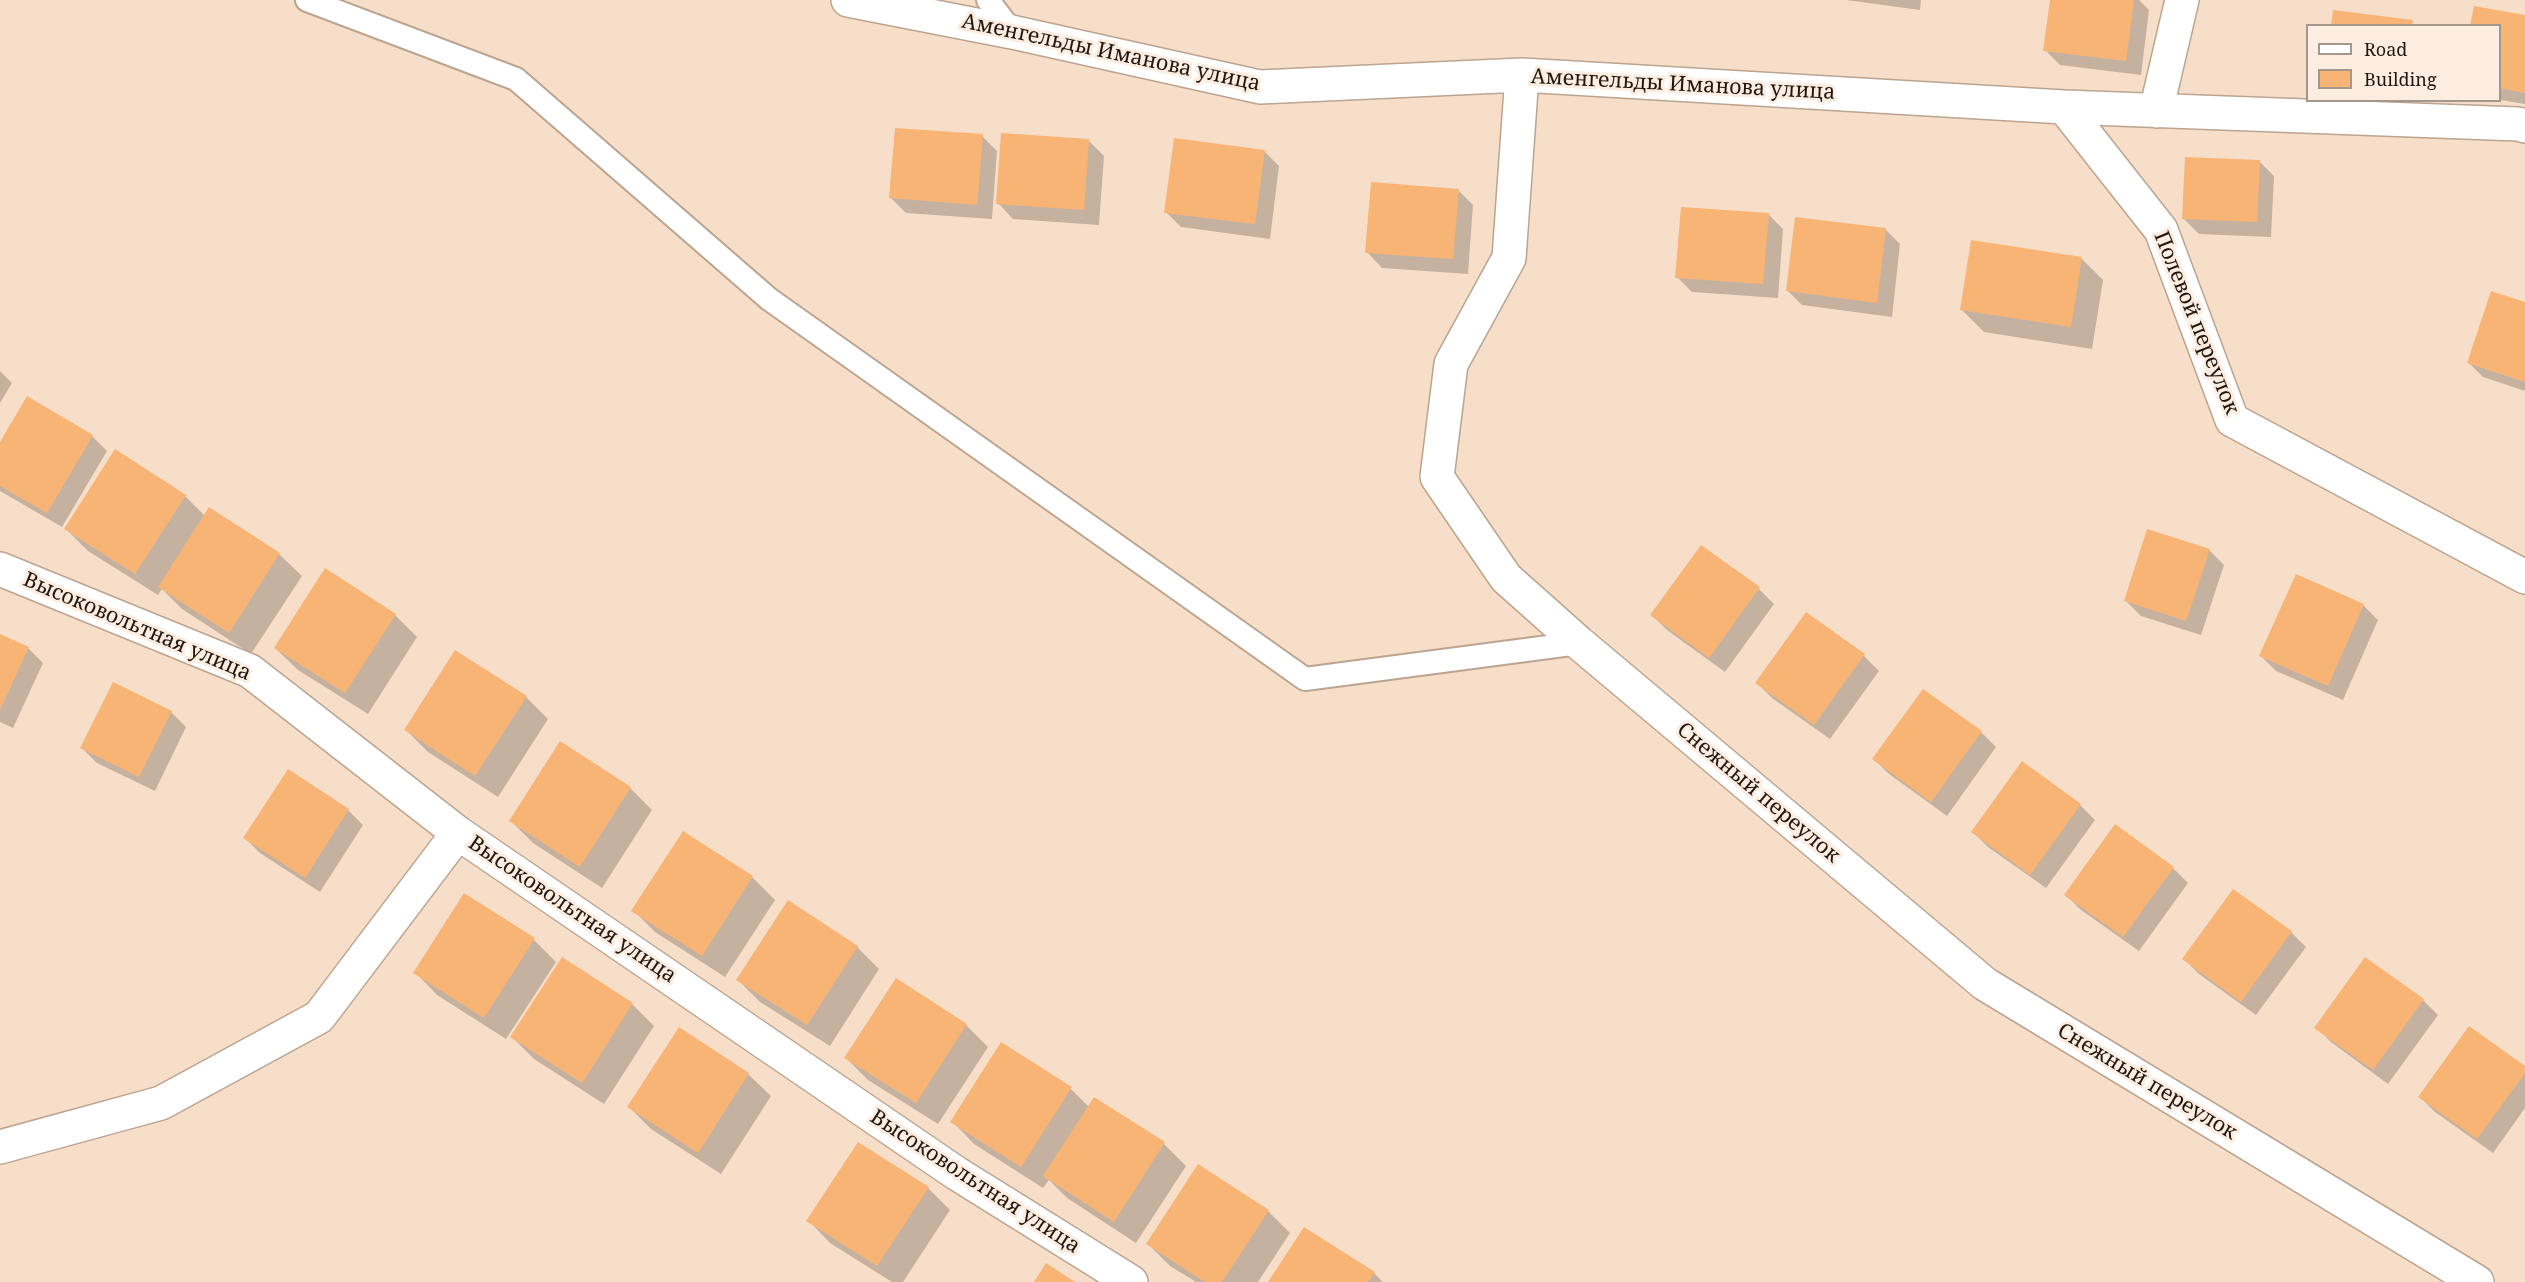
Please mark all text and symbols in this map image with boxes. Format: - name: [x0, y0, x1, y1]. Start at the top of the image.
- street label: Аменгельды Иманова улица: [959, 9, 1263, 97]
- legend: [2306, 24, 2501, 102]
- text: Road: [2364, 37, 2407, 61]
- street label: Аменгельды Иманова улица: [1530, 64, 1836, 106]
- text: Building: [2364, 67, 2437, 91]
- street label: Полевой переулок: [2148, 228, 2244, 418]
- street label: Высоковольтная улица: [19, 567, 255, 687]
- street label: Снежный переулок: [1671, 717, 1845, 869]
- street label: Высоковольтная улица: [463, 831, 681, 989]
- street label: Снежный переулок: [2053, 1018, 2241, 1146]
- street label: Высоковольтная улица: [865, 1105, 1085, 1259]

